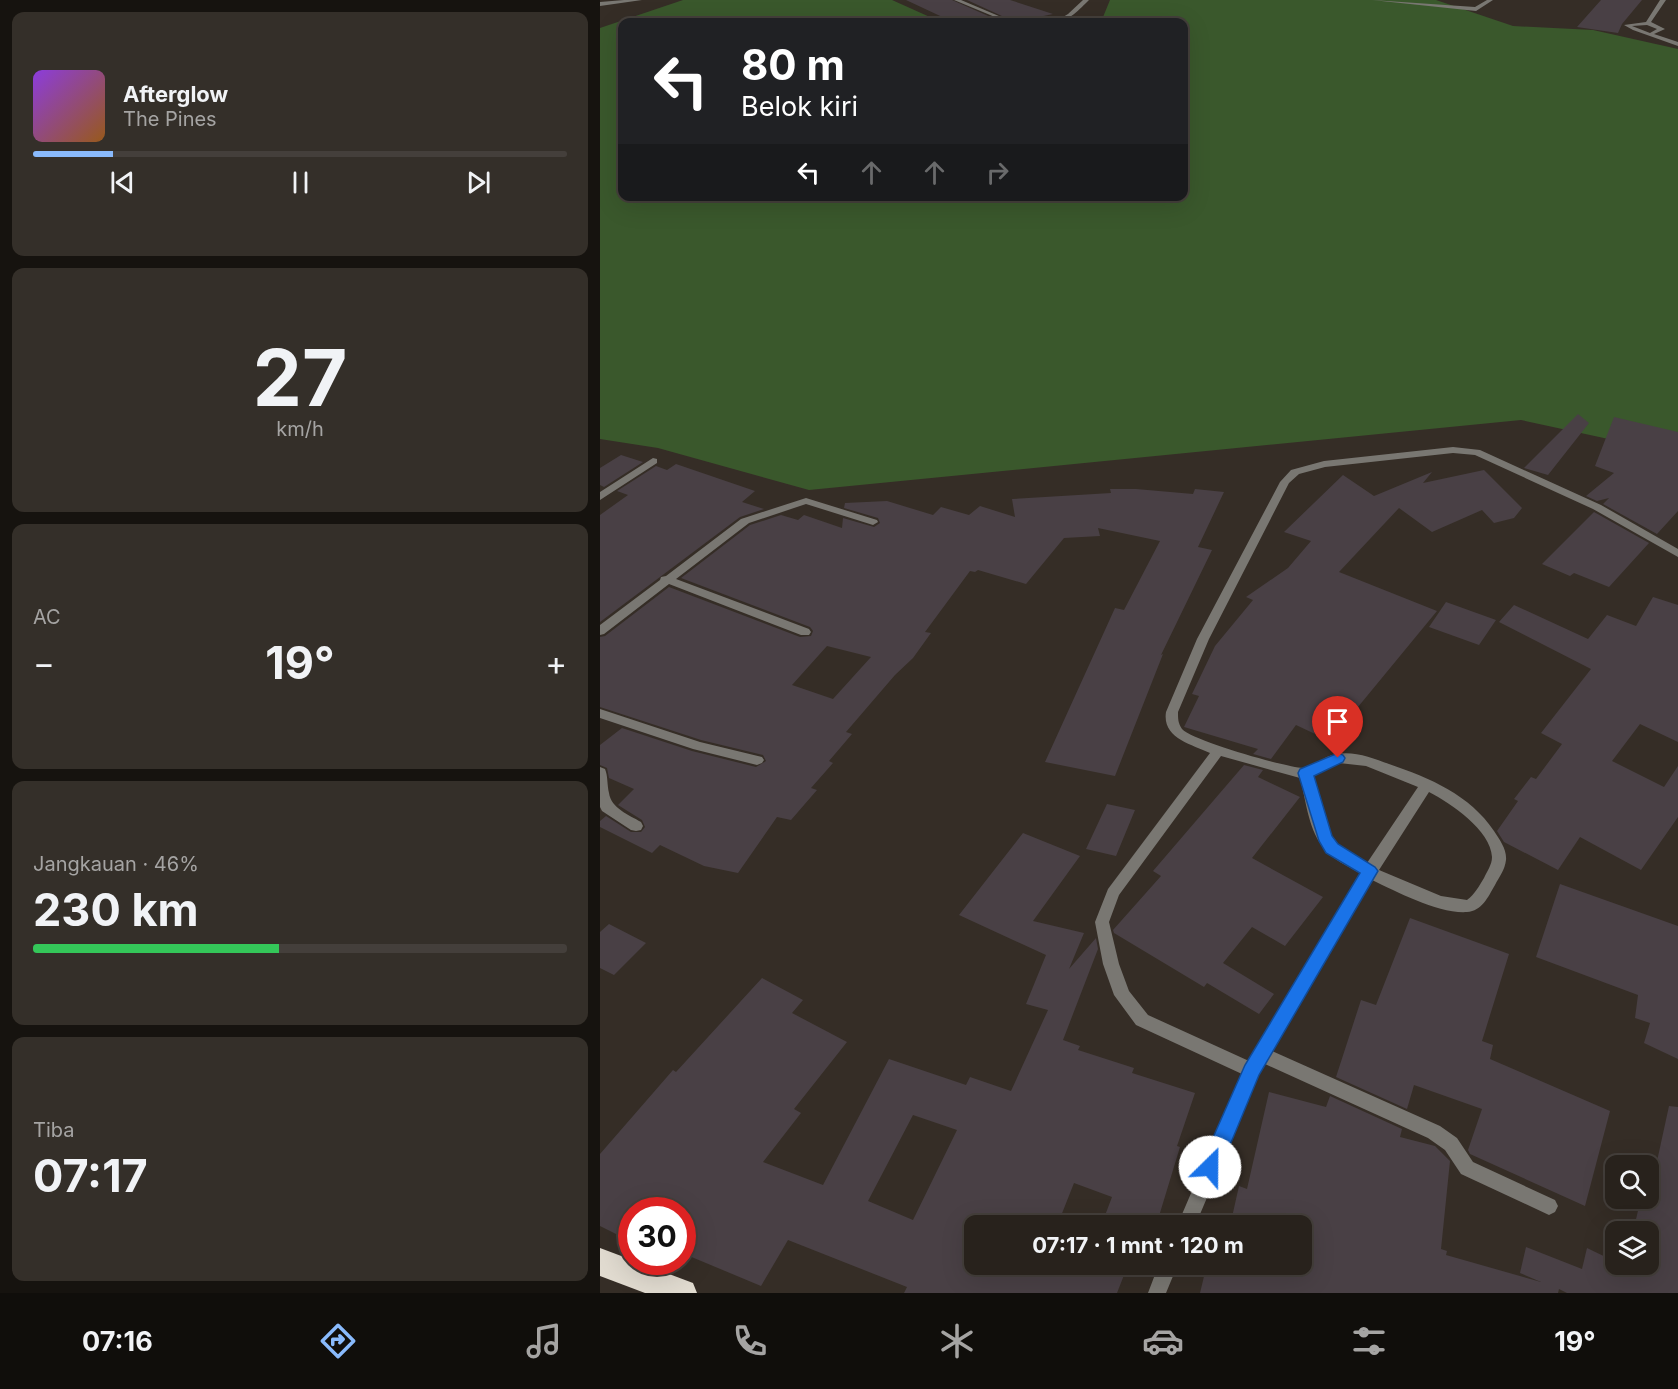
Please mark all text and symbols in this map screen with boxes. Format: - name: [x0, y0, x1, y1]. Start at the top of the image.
- text: 80 m: [741, 39, 845, 90]
- icon: left: [642, 42, 720, 120]
- text: Afterglow: [123, 81, 228, 107]
- text: Belok kiri: [741, 90, 858, 123]
- text: The Pines: [123, 107, 217, 131]
- icon: left: [792, 156, 825, 189]
- icon: ahead: [855, 156, 888, 189]
- icon: ahead: [918, 156, 951, 189]
- icon: right: [981, 156, 1014, 189]
- icon: previous: [106, 166, 139, 199]
- icon: pause: [284, 166, 317, 199]
- icon: next: [462, 166, 495, 199]
- text: 27: [253, 330, 347, 425]
- text: km/h: [276, 417, 324, 441]
- text: AC: [33, 605, 61, 629]
- text: 19°: [265, 635, 335, 690]
- text: −: [33, 643, 55, 683]
- text: +: [545, 643, 567, 683]
- pin: [1312, 696, 1363, 758]
- icon: arrive: [1321, 705, 1354, 738]
- text: Jangkauan · 46%: [33, 852, 199, 876]
- text: 230 km: [33, 882, 199, 937]
- text: Tiba: [33, 1118, 74, 1142]
- position arrow: [1178, 1135, 1242, 1199]
- text: 07:17: [33, 1148, 148, 1203]
- map controls: [1605, 1155, 1659, 1275]
- button: search: [1605, 1155, 1659, 1209]
- speed limit sign: 30: [618, 1197, 696, 1275]
- button: layers: [1605, 1221, 1659, 1275]
- text: 07:17 · 1 mnt · 120 m: [1032, 1232, 1244, 1258]
- icon: directions: [317, 1320, 359, 1362]
- icon: music: [523, 1320, 565, 1362]
- icon: phone: [729, 1320, 771, 1362]
- icon: climate: [936, 1320, 978, 1362]
- icon: car: [1142, 1320, 1184, 1362]
- icon: filters: [1348, 1320, 1390, 1362]
- text: 07:16: [82, 1325, 153, 1358]
- text: 19°: [1554, 1325, 1596, 1358]

